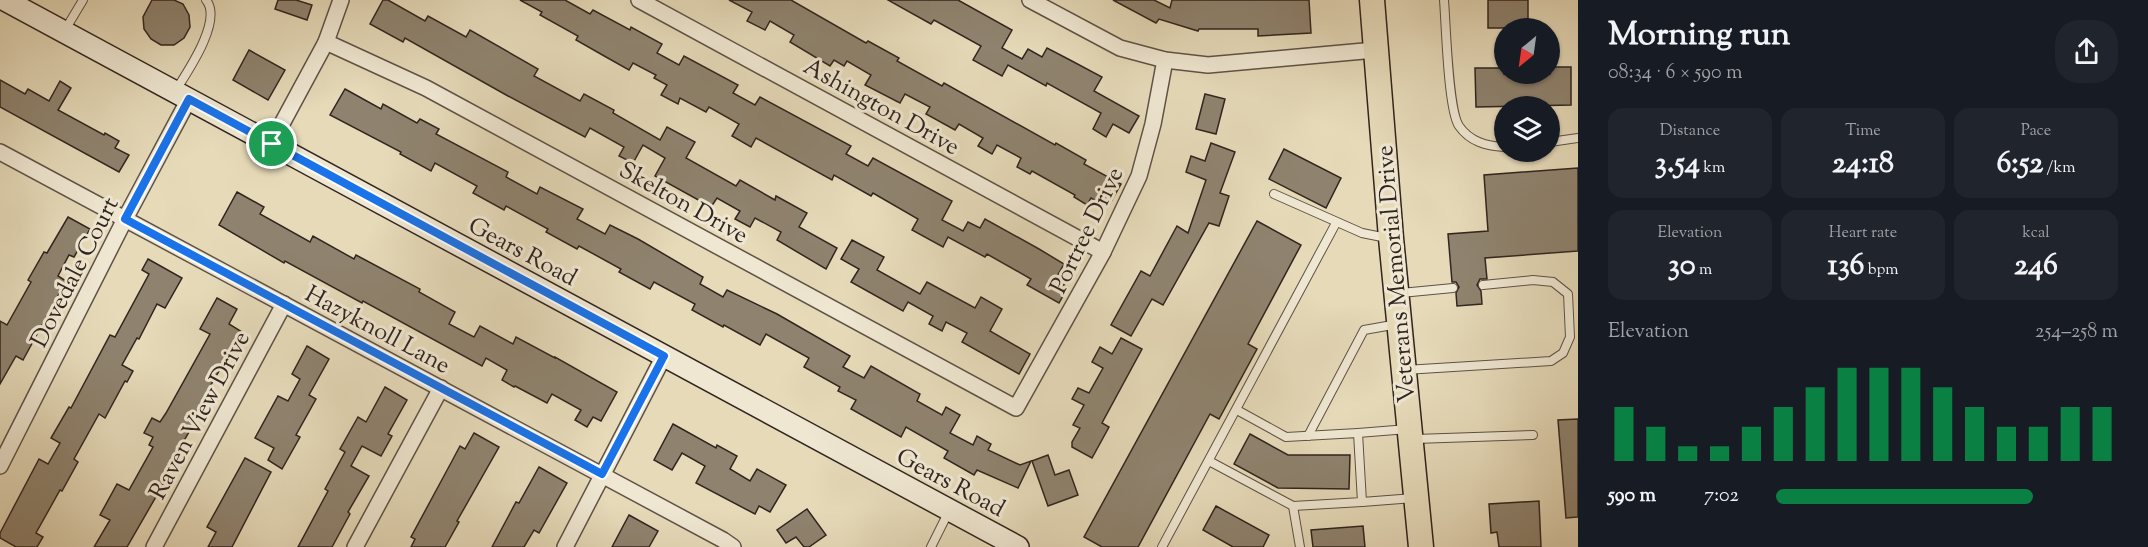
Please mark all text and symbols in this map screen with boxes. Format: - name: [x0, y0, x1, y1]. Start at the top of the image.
- text: Morning run: [1608, 12, 1790, 60]
- north arrow: [1494, 18, 1560, 84]
- map controls: [1494, 18, 1560, 162]
- button: share: [2055, 20, 2118, 83]
- street label: Ashington Drive: [797, 51, 965, 165]
- text: 08:34 · 6 × 590 m: [1608, 59, 1742, 88]
- button: layers: [1494, 96, 1560, 162]
- pin: [246, 118, 297, 169]
- text: Distance: [1660, 120, 1720, 143]
- text: Time: [1845, 120, 1881, 143]
- text: Pace: [2021, 120, 2051, 143]
- icon: arrive: [255, 127, 288, 160]
- text: 3.54: [1655, 143, 1700, 186]
- text: 24:18: [1832, 143, 1894, 186]
- text: 6:52: [1996, 143, 2043, 186]
- street label: Veterans Memorial Drive: [1369, 144, 1425, 404]
- street label: Skelton Drive: [612, 154, 754, 253]
- text: km: [1700, 157, 1725, 180]
- text: /km: [2043, 157, 2076, 180]
- street label: Portree Drive: [1042, 162, 1133, 300]
- street label: Dovedale Court: [23, 192, 128, 354]
- street label: Gears Road: [462, 210, 583, 296]
- text: Elevation: [1658, 222, 1722, 245]
- text: Heart rate: [1829, 222, 1897, 245]
- text: kcal: [2022, 222, 2050, 245]
- text: 30: [1668, 245, 1696, 288]
- text: 136: [1827, 245, 1864, 288]
- text: 246: [2014, 245, 2058, 288]
- text: m: [1696, 259, 1712, 282]
- text: bpm: [1864, 259, 1899, 282]
- street label: Hazyknoll Lane: [298, 278, 456, 383]
- text: Elevation: [1608, 318, 1689, 347]
- text: 254–258 m: [2035, 318, 2118, 347]
- street label: Raven View Drive: [142, 326, 260, 506]
- street label: Gears Road: [890, 441, 1011, 527]
- text: 590 m: [1608, 482, 1656, 511]
- text: 7:02: [1704, 482, 1739, 511]

